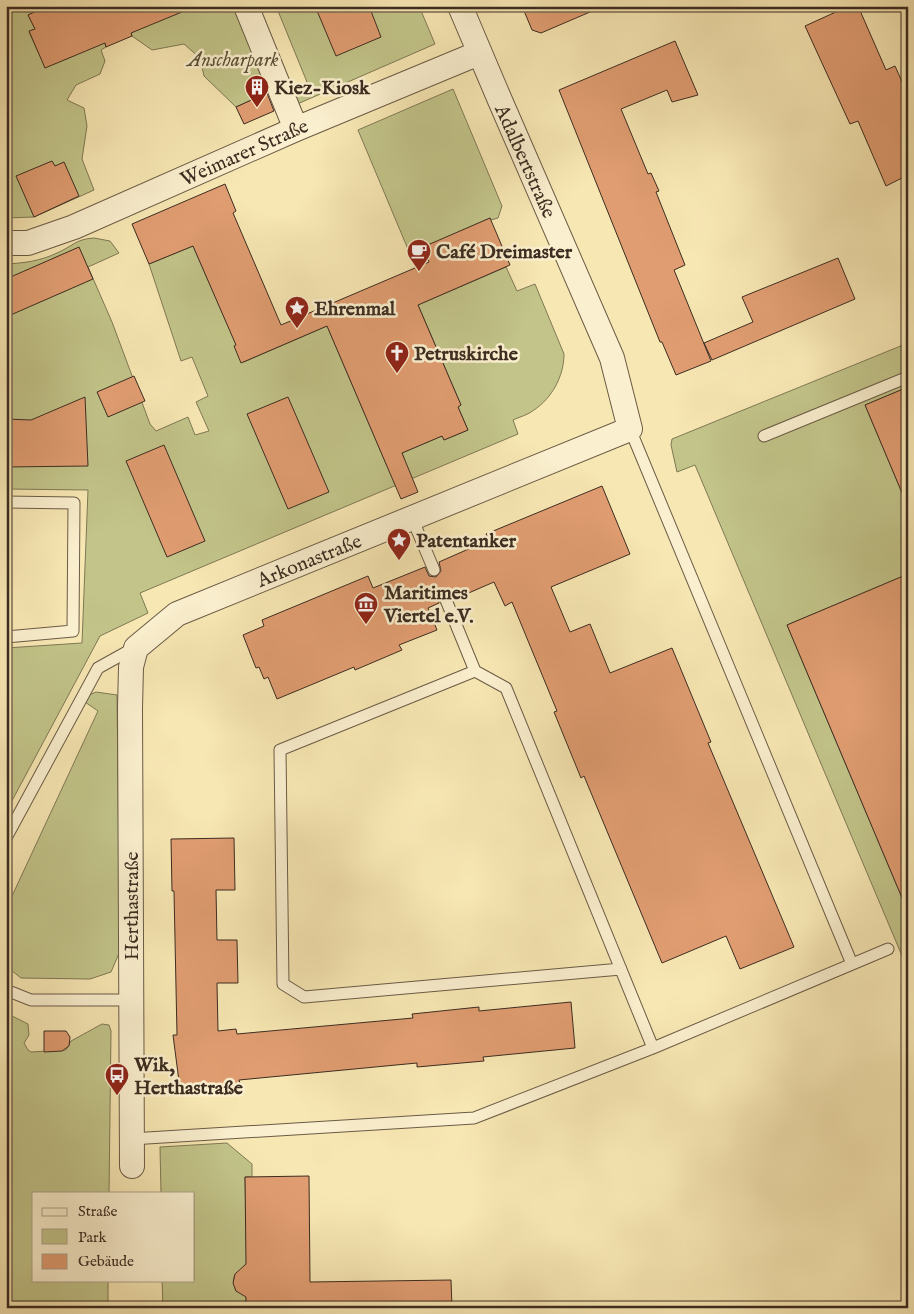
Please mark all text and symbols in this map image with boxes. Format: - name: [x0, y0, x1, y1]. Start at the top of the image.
- park label: Anscharpark: [186, 48, 278, 73]
- building icon: Kiez-Kiosk: [244, 74, 270, 108]
- place label: Kiez-Kiosk: [274, 76, 371, 101]
- street label: Adalbertstraße: [488, 100, 561, 222]
- street label: Weimarer Straße: [177, 114, 313, 193]
- cafe icon: Café Dreimaster: [406, 238, 432, 272]
- place label: Café Dreimaster: [436, 240, 573, 265]
- place icon: Ehrenmal: [284, 295, 310, 329]
- place label: Ehrenmal: [314, 297, 396, 322]
- church icon: Petruskirche: [384, 340, 410, 374]
- place label: Petruskirche: [414, 342, 519, 367]
- place icon: Patentanker: [386, 527, 412, 561]
- street label: Arkonastraße: [253, 529, 366, 594]
- place label: Patentanker: [416, 529, 517, 554]
- place label: Maritimes Viertel e.V.: [383, 581, 473, 629]
- museum icon: Maritimes Viertel e.V.: [353, 591, 379, 625]
- street label: Herthastraße: [120, 852, 145, 960]
- place label: Wik, Herthastraße: [133, 1053, 244, 1101]
- bus stop icon: Wik, Herthastraße: [104, 1062, 130, 1096]
- legend: [32, 1192, 195, 1282]
- text: Straße: [78, 1202, 118, 1221]
- text: Park: [78, 1228, 108, 1247]
- text: Gebäude: [78, 1252, 134, 1271]

